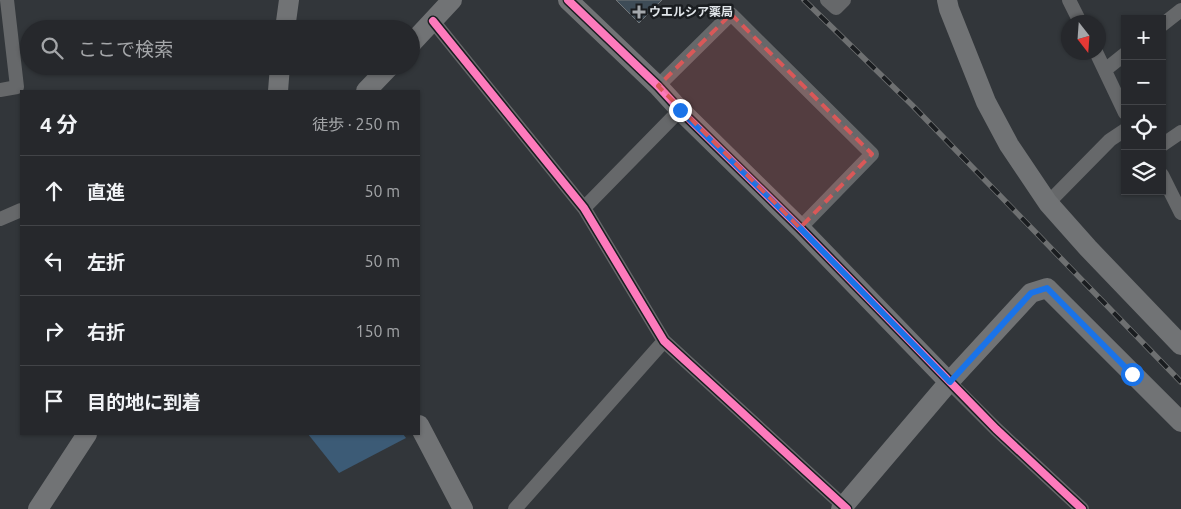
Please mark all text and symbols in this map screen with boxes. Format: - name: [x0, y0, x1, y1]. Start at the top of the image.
- place label: ウエルシア薬局: [649, 5, 733, 18]
- marker: ウエルシア薬局: [633, 6, 645, 18]
- north arrow: [1061, 15, 1106, 60]
- map controls: [1121, 15, 1166, 195]
- button: +: [1121, 15, 1166, 60]
- search box: [20, 20, 420, 75]
- icon: search: [38, 34, 66, 62]
- text: ここで検索: [78, 38, 173, 60]
- button: −: [1121, 60, 1166, 105]
- route end: [669, 99, 692, 122]
- button: locate: [1121, 105, 1166, 150]
- text: 4 分: [40, 112, 78, 136]
- text: 徒歩 · 250 m: [312, 115, 400, 133]
- button: layers: [1121, 150, 1166, 195]
- icon: ahead: [40, 177, 68, 205]
- text: 直進: [87, 181, 125, 203]
- text: 50 m: [364, 182, 400, 200]
- icon: left: [40, 247, 68, 275]
- text: 左折: [87, 251, 125, 273]
- text: 50 m: [364, 252, 400, 270]
- icon: right: [40, 317, 68, 345]
- text: 右折: [87, 321, 125, 343]
- text: 150 m: [355, 322, 400, 340]
- route start: [1121, 363, 1144, 386]
- icon: arrive: [40, 387, 68, 415]
- text: 目的地に到着: [87, 391, 201, 413]

